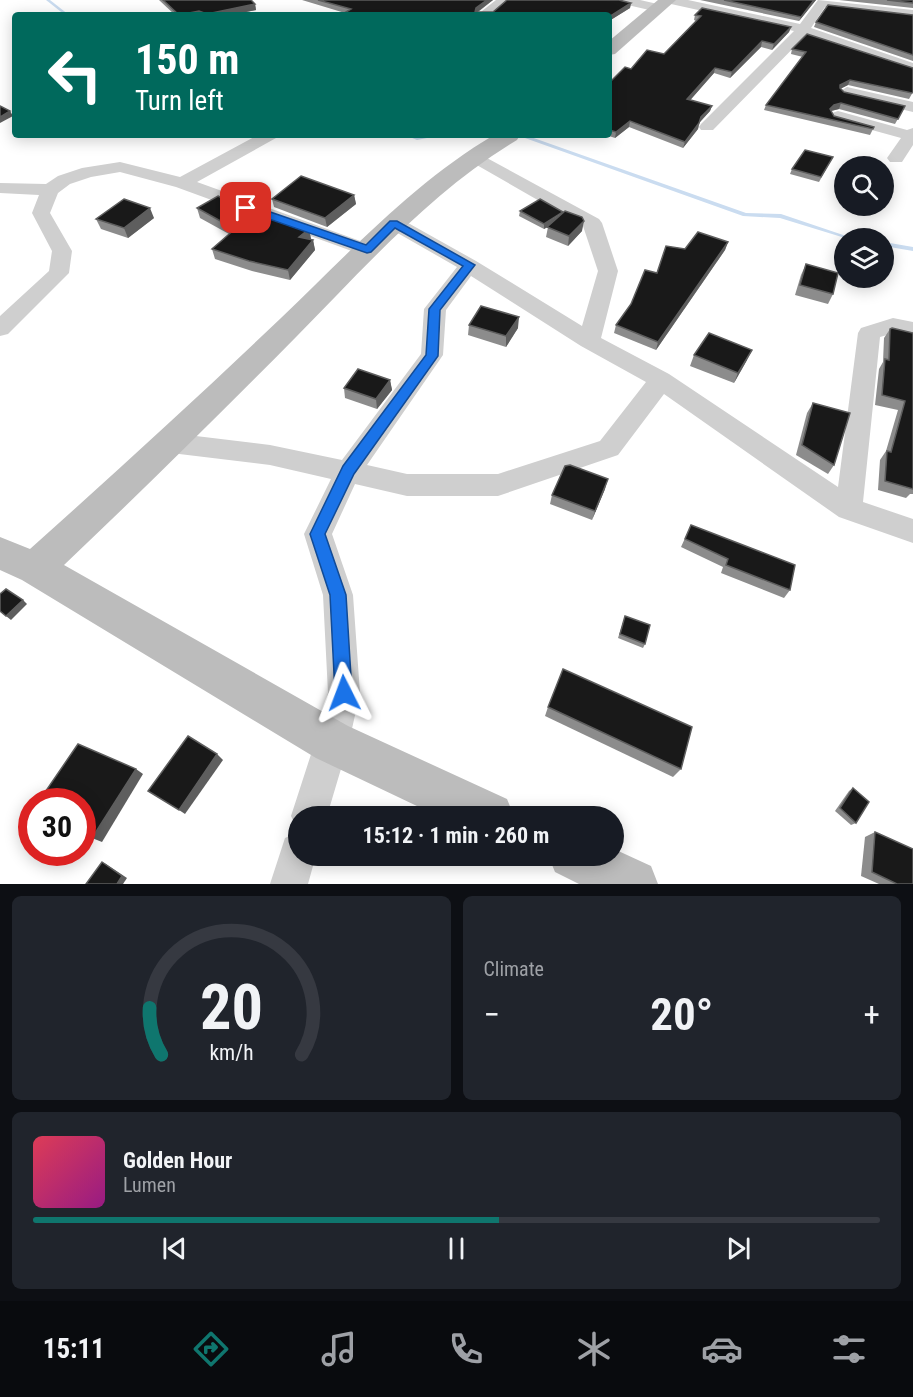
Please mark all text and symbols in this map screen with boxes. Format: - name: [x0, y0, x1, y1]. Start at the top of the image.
- text: 150 m: [135, 35, 240, 84]
- icon: left: [36, 36, 114, 114]
- text: Turn left: [135, 85, 224, 117]
- map controls: [834, 156, 894, 288]
- button: search: [834, 156, 894, 216]
- pin: [220, 182, 271, 233]
- icon: arrive: [229, 191, 262, 224]
- button: layers: [834, 228, 894, 288]
- position arrow: [312, 661, 376, 725]
- speed limit sign: 30: [18, 788, 96, 866]
- text: 15:12 · 1 min · 260 m: [363, 823, 549, 848]
- text: Climate: [484, 957, 544, 981]
- text: 20: [200, 971, 263, 1044]
- text: 20°: [650, 988, 713, 1041]
- text: −: [484, 995, 500, 1034]
- text: +: [864, 995, 880, 1034]
- text: km/h: [209, 1040, 253, 1065]
- text: Golden Hour: [123, 1148, 232, 1173]
- text: Lumen: [123, 1173, 176, 1197]
- icon: previous: [158, 1232, 191, 1265]
- icon: pause: [440, 1232, 473, 1265]
- icon: next: [722, 1232, 755, 1265]
- icon: directions: [190, 1328, 232, 1370]
- icon: music: [318, 1328, 360, 1370]
- icon: phone: [445, 1328, 487, 1370]
- icon: climate: [573, 1328, 615, 1370]
- icon: car: [701, 1328, 743, 1370]
- icon: filters: [828, 1328, 870, 1370]
- text: 15:11: [43, 1333, 105, 1365]

